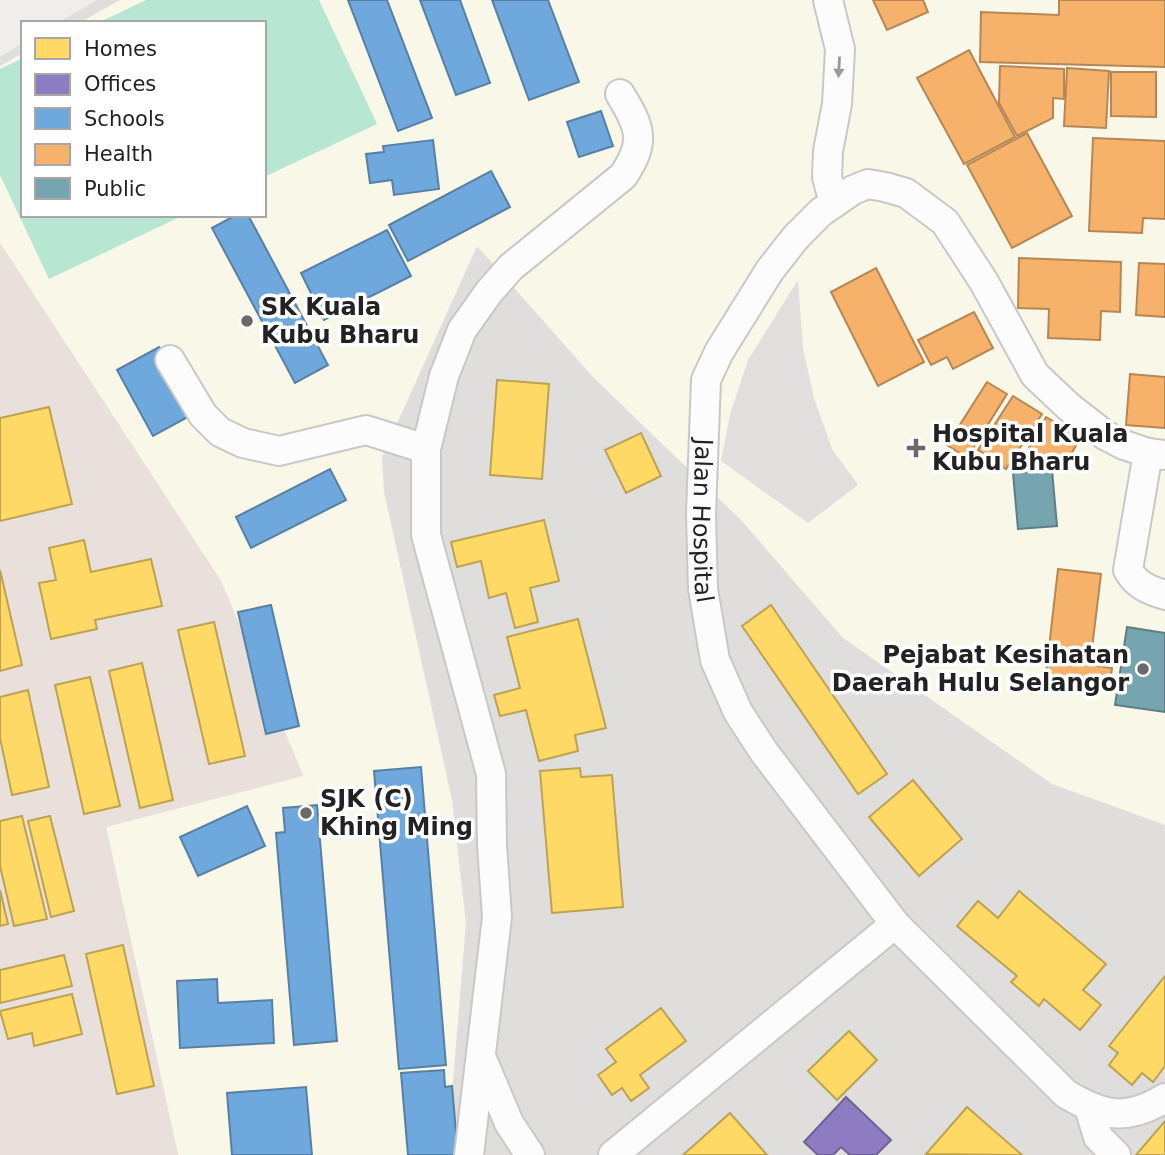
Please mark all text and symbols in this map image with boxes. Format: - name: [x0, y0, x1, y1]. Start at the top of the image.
- legend: [21, 21, 266, 217]
- text: Homes: [84, 37, 157, 61]
- one-way arrow: [833, 56, 844, 78]
- text: Offices: [84, 72, 156, 96]
- text: Schools: [84, 107, 165, 131]
- text: Health: [84, 142, 153, 166]
- text: Public: [84, 177, 146, 201]
- place label: SK Kuala Kubu Bharu: [261, 293, 419, 349]
- marker: SK Kuala Kubu Bharu: [239, 313, 255, 329]
- place label: Hospital Kuala Kubu Bharu: [932, 420, 1128, 476]
- street label: Jalan Hospital: [687, 436, 719, 605]
- marker: Hospital Kuala Kubu Bharu: [906, 438, 926, 458]
- place label: Pejabat Kesihatan Daerah Hulu Selangor: [832, 641, 1129, 697]
- marker: Pejabat Kesihatan Daerah Hulu Selangor: [1135, 661, 1151, 677]
- place label: SJK (C) Khing Ming: [320, 785, 473, 841]
- marker: SJK (C) Khing Ming: [298, 805, 314, 821]

